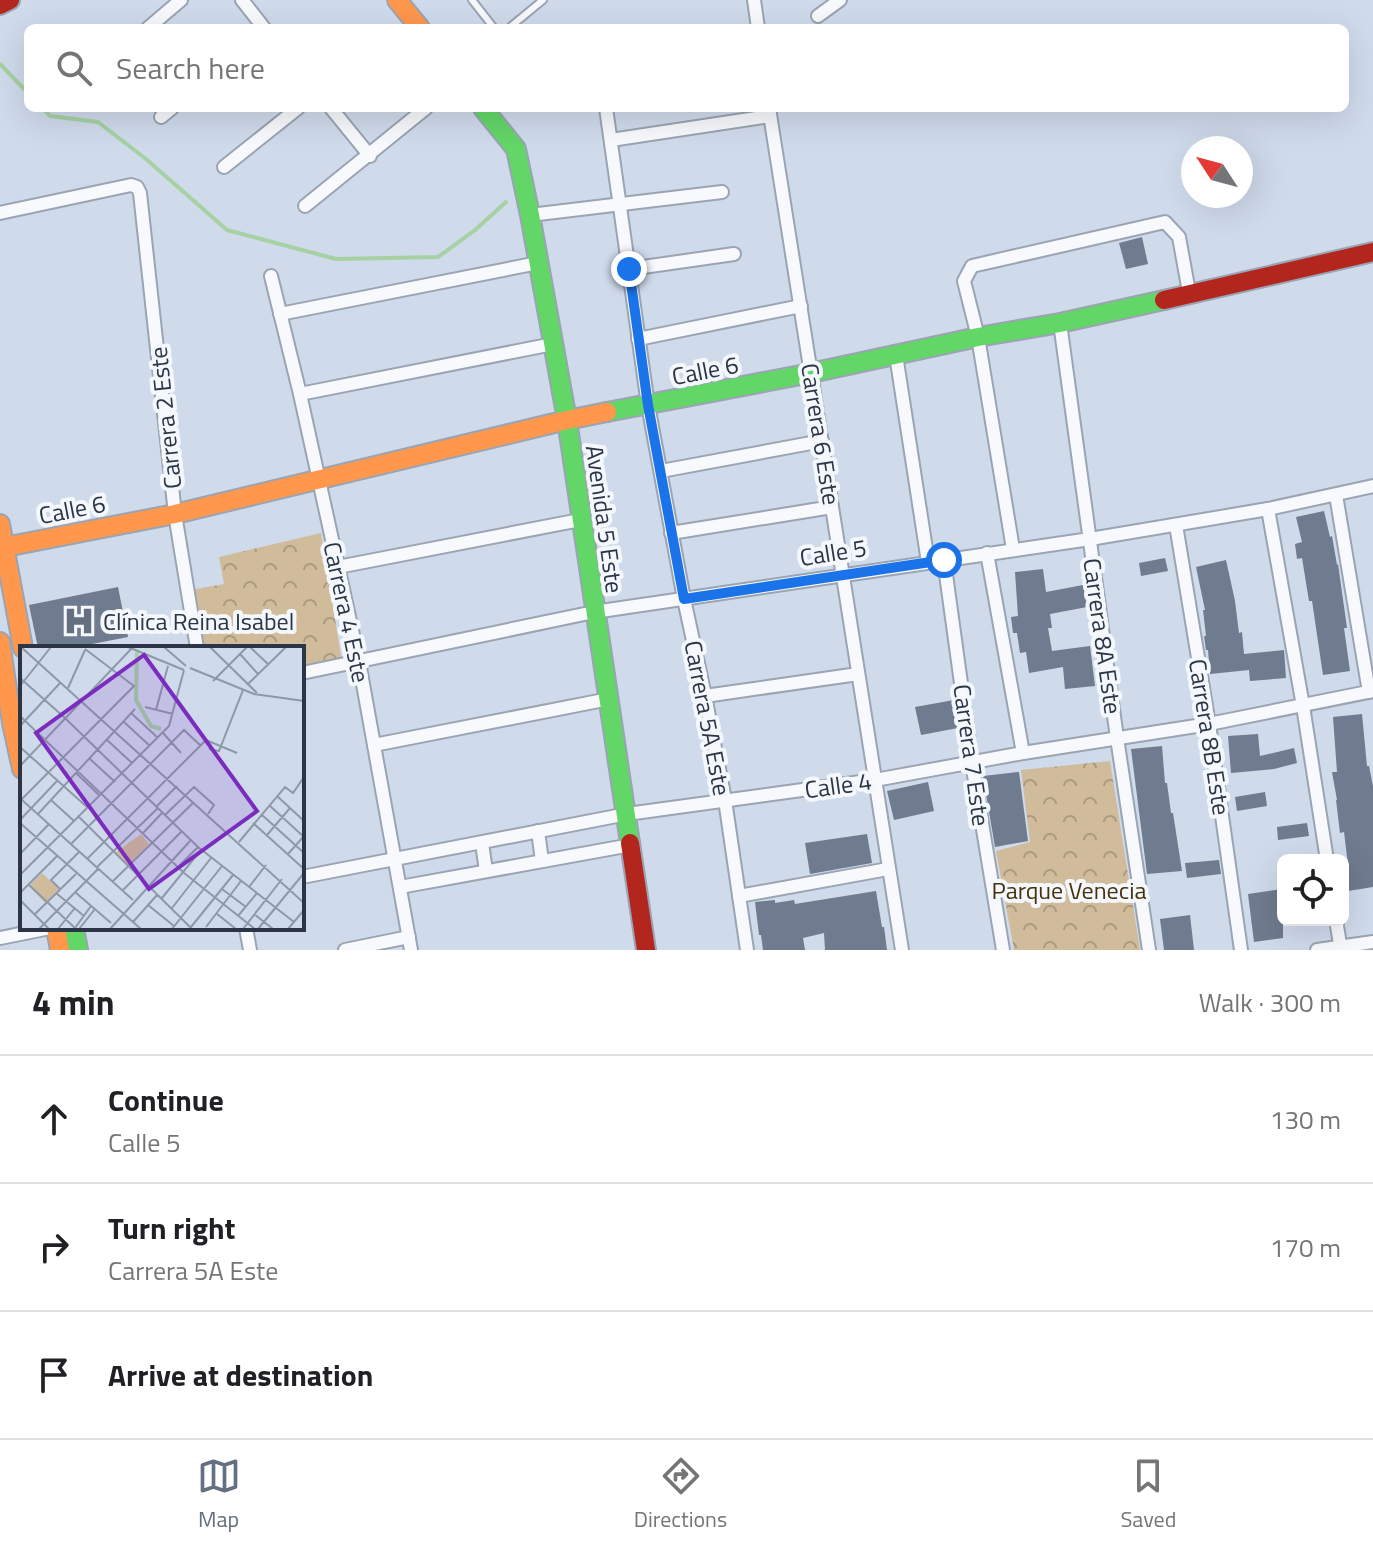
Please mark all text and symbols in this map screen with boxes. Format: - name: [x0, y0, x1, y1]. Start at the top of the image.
- search box: [24, 24, 1349, 112]
- text: Search here: [116, 45, 265, 91]
- icon: search: [52, 46, 96, 90]
- north arrow: [1181, 136, 1253, 208]
- route end: [611, 251, 647, 287]
- street label: Carrera 2 Este: [140, 345, 190, 491]
- street label: Calle 6: [669, 346, 741, 394]
- street label: Carrera 6 Este: [792, 361, 850, 507]
- street label: Avenida 5 Este: [577, 443, 633, 595]
- street label: Calle 6: [36, 485, 108, 533]
- street label: Calle 5: [797, 529, 869, 575]
- street label: Carrera 4 Este: [315, 538, 379, 686]
- route start: [926, 542, 962, 578]
- street label: Carrera 8A Este: [1074, 556, 1132, 716]
- place label: Clínica Reina Isabel: [103, 603, 294, 639]
- hospital icon: Clínica Reina Isabel: [62, 604, 96, 638]
- street label: Carrera 5A Este: [675, 637, 741, 799]
- inset map: [20, 646, 304, 930]
- street label: Carrera 8B Este: [1180, 656, 1240, 818]
- street label: Carrera 7 Este: [944, 682, 1000, 828]
- street label: Calle 4: [802, 763, 874, 807]
- map controls: [1277, 854, 1349, 926]
- button: locate: [1277, 854, 1349, 926]
- park label: Parque Venecia: [992, 872, 1146, 908]
- text: 4 min: [32, 976, 115, 1028]
- text: Walk · 300 m: [1199, 983, 1341, 1022]
- text: Continue: [108, 1077, 224, 1123]
- icon: ahead: [32, 1097, 76, 1141]
- text: 130 m: [1270, 1100, 1341, 1139]
- text: Calle 5: [108, 1123, 181, 1162]
- text: Turn right: [108, 1205, 236, 1251]
- icon: right: [32, 1225, 76, 1269]
- text: 170 m: [1270, 1228, 1341, 1267]
- text: Carrera 5A Este: [108, 1251, 278, 1290]
- text: Arrive at destination: [108, 1352, 373, 1398]
- icon: arrive: [32, 1353, 76, 1397]
- tab: Map: [197, 1454, 241, 1536]
- tab: Directions: [634, 1454, 727, 1536]
- tab: Saved: [1120, 1454, 1176, 1536]

